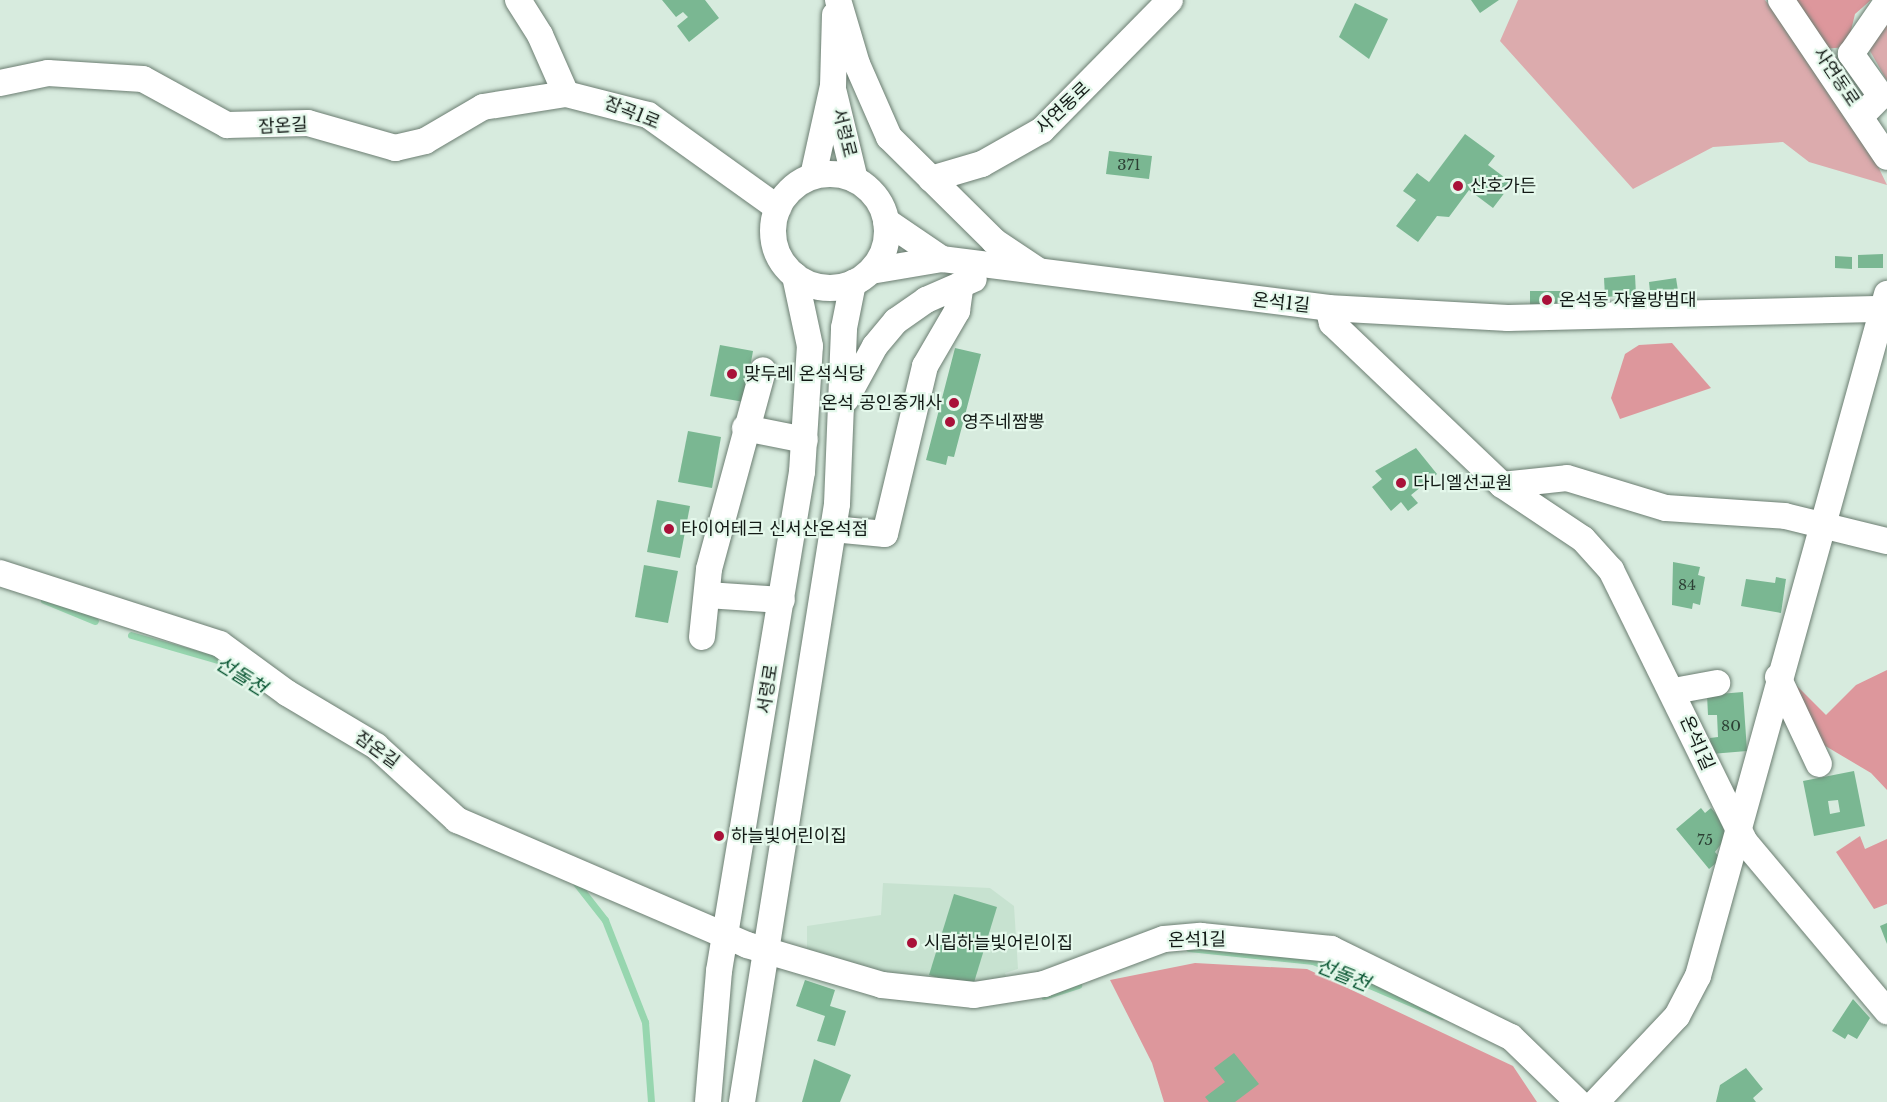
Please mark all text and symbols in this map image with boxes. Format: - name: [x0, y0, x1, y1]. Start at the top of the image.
- street label: 사연동로: [1809, 44, 1863, 110]
- street label: 사연동로: [1031, 78, 1095, 138]
- street label: 잠곡1로: [601, 92, 663, 134]
- street label: 서령로: [828, 106, 860, 160]
- street label: 잠온길: [258, 114, 308, 138]
- house number: 371: [1117, 156, 1141, 174]
- place label: 산호가든: [1470, 175, 1536, 197]
- marker: 산호가든: [1451, 179, 1465, 193]
- street label: 온석1길: [1251, 289, 1311, 317]
- place label: 온석동 자율방범대: [1559, 289, 1697, 311]
- marker: 온석동 자율방범대: [1540, 293, 1554, 307]
- place label: 맞두레 온석식당: [744, 363, 865, 385]
- marker: 맞두레 온석식당: [725, 367, 739, 381]
- place label: 온석 공인중개사: [821, 392, 942, 414]
- marker: 온석 공인중개사: [947, 396, 961, 410]
- place label: 영주네짬뽕: [962, 411, 1045, 433]
- marker: 영주네짬뽕: [943, 415, 957, 429]
- place label: 다니엘선교원: [1413, 472, 1512, 494]
- marker: 다니엘선교원: [1394, 476, 1408, 490]
- place label: 타이어테크 신서산온석점: [681, 518, 868, 540]
- marker: 타이어테크 신서산온석점: [662, 522, 676, 536]
- house number: 84: [1678, 576, 1696, 594]
- water label: 선돌천: [211, 651, 271, 701]
- street label: 서령로: [753, 663, 783, 715]
- street label: 온석1길: [1675, 712, 1719, 774]
- house number: 80: [1721, 717, 1741, 735]
- street label: 잠온길: [351, 727, 403, 773]
- place label: 하늘빛어린이집: [731, 825, 847, 847]
- marker: 하늘빛어린이집: [712, 829, 726, 843]
- house number: 75: [1697, 831, 1713, 849]
- street label: 온석1길: [1168, 929, 1226, 951]
- place label: 시립하늘빛어린이집: [924, 932, 1073, 954]
- marker: 시립하늘빛어린이집: [905, 936, 919, 950]
- water label: 선돌천: [1313, 954, 1373, 996]

